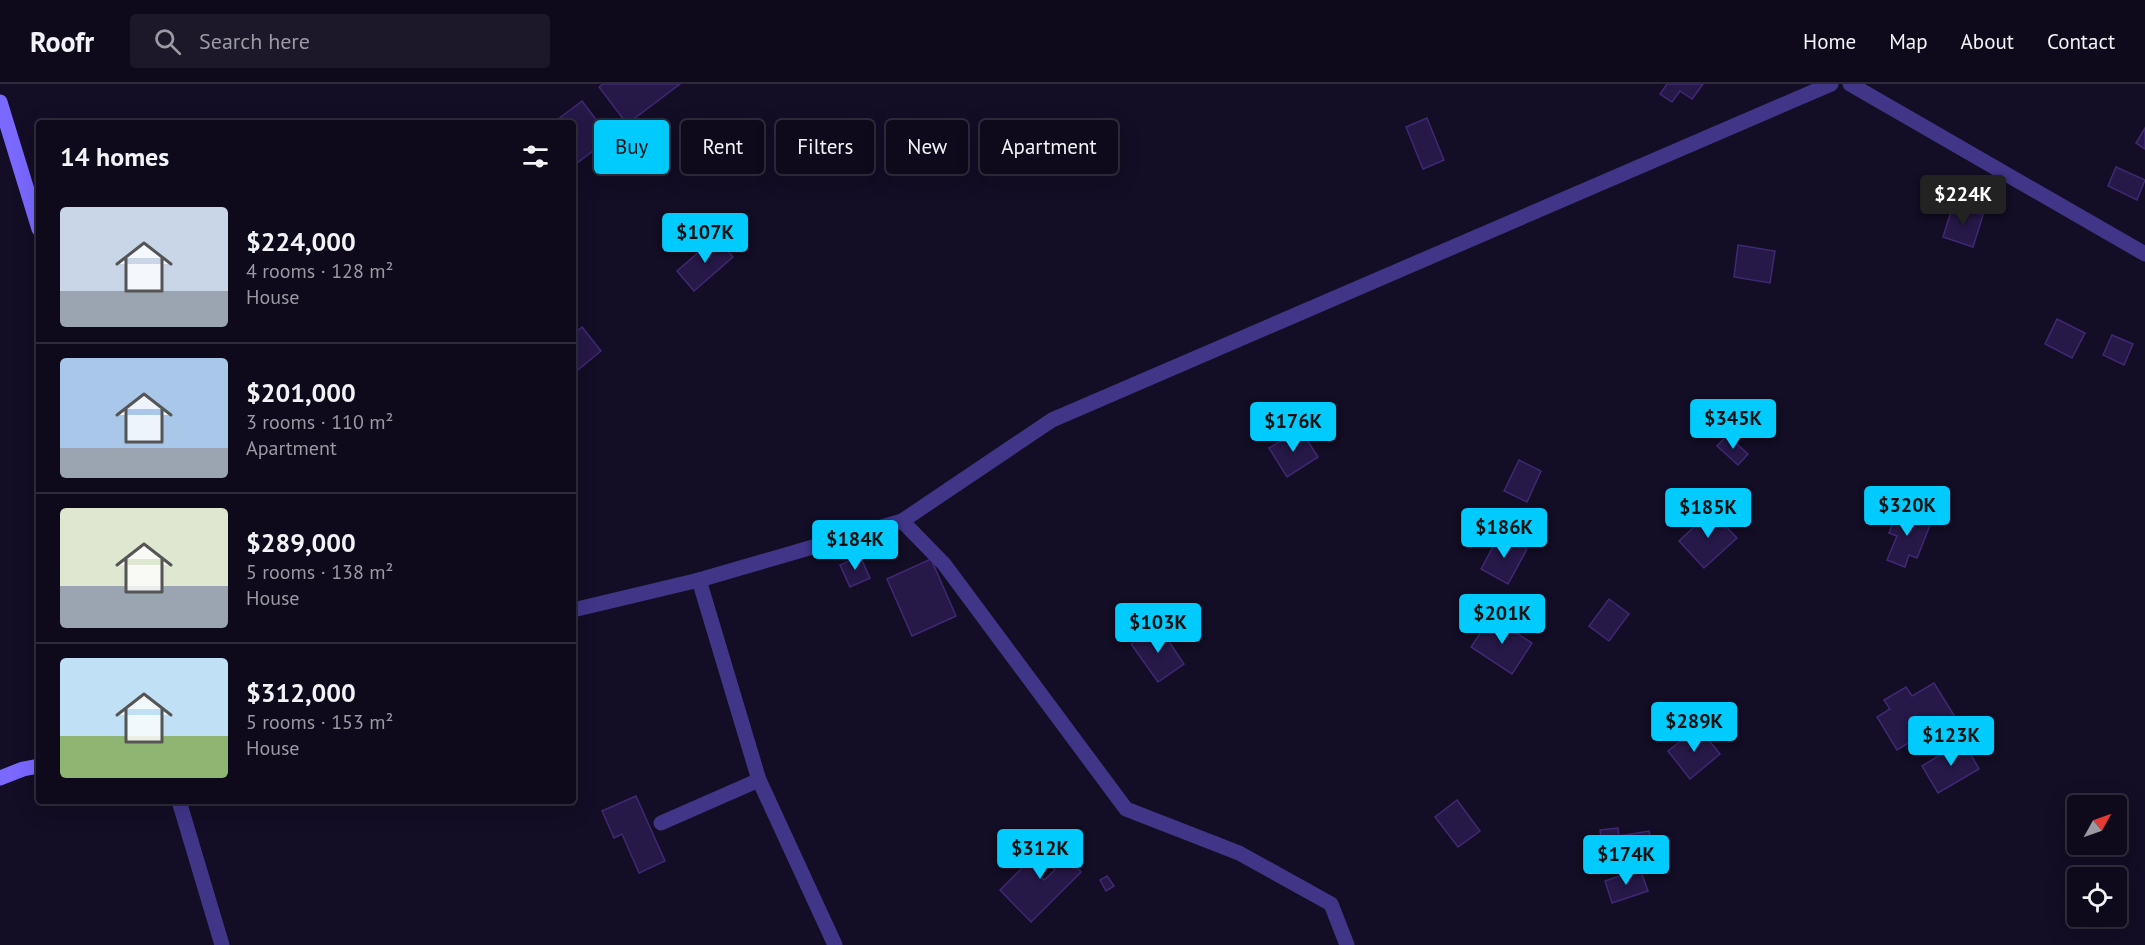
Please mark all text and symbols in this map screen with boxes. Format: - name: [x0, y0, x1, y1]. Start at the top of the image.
- search box: [130, 14, 550, 68]
- text: Roofr: [30, 23, 94, 60]
- icon: search: [151, 25, 184, 58]
- text: Search here: [199, 27, 310, 55]
- text: Home: [1803, 28, 1856, 55]
- text: Map: [1889, 28, 1928, 55]
- text: About: [1961, 28, 2014, 55]
- text: Contact: [2047, 28, 2115, 55]
- chip: Buy: [594, 120, 669, 174]
- chip: Rent: [681, 120, 764, 174]
- chip: Filters: [776, 120, 874, 174]
- chip: New: [886, 120, 968, 174]
- chip: Apartment: [980, 120, 1118, 174]
- text: 14 homes: [60, 140, 169, 173]
- icon: filters: [519, 140, 552, 173]
- pin: $224K: [1921, 175, 2005, 226]
- text: $224K: [1934, 181, 1992, 207]
- pin: $107K: [663, 213, 747, 264]
- text: $107K: [676, 219, 734, 245]
- text: $224,000: [246, 225, 356, 258]
- icon: home: [108, 231, 180, 303]
- text: 4 rooms · 128 m²: [246, 258, 393, 284]
- text: House: [246, 284, 300, 310]
- text: $201,000: [246, 376, 356, 409]
- icon: home: [108, 382, 180, 454]
- pin: $345K: [1691, 399, 1775, 450]
- pin: $176K: [1251, 402, 1335, 453]
- text: $345K: [1704, 405, 1762, 431]
- text: $176K: [1264, 408, 1322, 434]
- text: 3 rooms · 110 m²: [246, 409, 393, 435]
- text: Apartment: [246, 435, 337, 461]
- pin: $320K: [1865, 486, 1949, 537]
- pin: $185K: [1666, 488, 1750, 539]
- text: $320K: [1878, 492, 1936, 518]
- text: $185K: [1679, 494, 1737, 520]
- pin: $186K: [1462, 508, 1546, 559]
- text: $186K: [1475, 514, 1533, 540]
- pin: $184K: [813, 520, 897, 571]
- text: $289,000: [246, 526, 356, 559]
- text: $184K: [826, 526, 884, 552]
- icon: home: [108, 532, 180, 604]
- text: 5 rooms · 138 m²: [246, 559, 393, 585]
- text: House: [246, 585, 300, 611]
- pin: $201K: [1460, 594, 1544, 645]
- text: $201K: [1473, 600, 1531, 626]
- pin: $103K: [1116, 603, 1200, 654]
- text: $103K: [1129, 609, 1187, 635]
- text: $312,000: [246, 676, 356, 709]
- icon: home: [108, 682, 180, 754]
- pin: $289K: [1652, 702, 1736, 753]
- text: $289K: [1665, 708, 1723, 734]
- text: 5 rooms · 153 m²: [246, 709, 393, 735]
- pin: $123K: [1909, 716, 1993, 767]
- text: $123K: [1922, 722, 1980, 748]
- text: House: [246, 735, 300, 761]
- north arrow: [2067, 795, 2127, 855]
- map controls: [2067, 795, 2127, 927]
- pin: $312K: [998, 829, 1082, 880]
- text: $312K: [1011, 835, 1069, 861]
- pin: $174K: [1584, 835, 1668, 886]
- text: $174K: [1597, 841, 1655, 867]
- button: locate: [2067, 867, 2127, 927]

